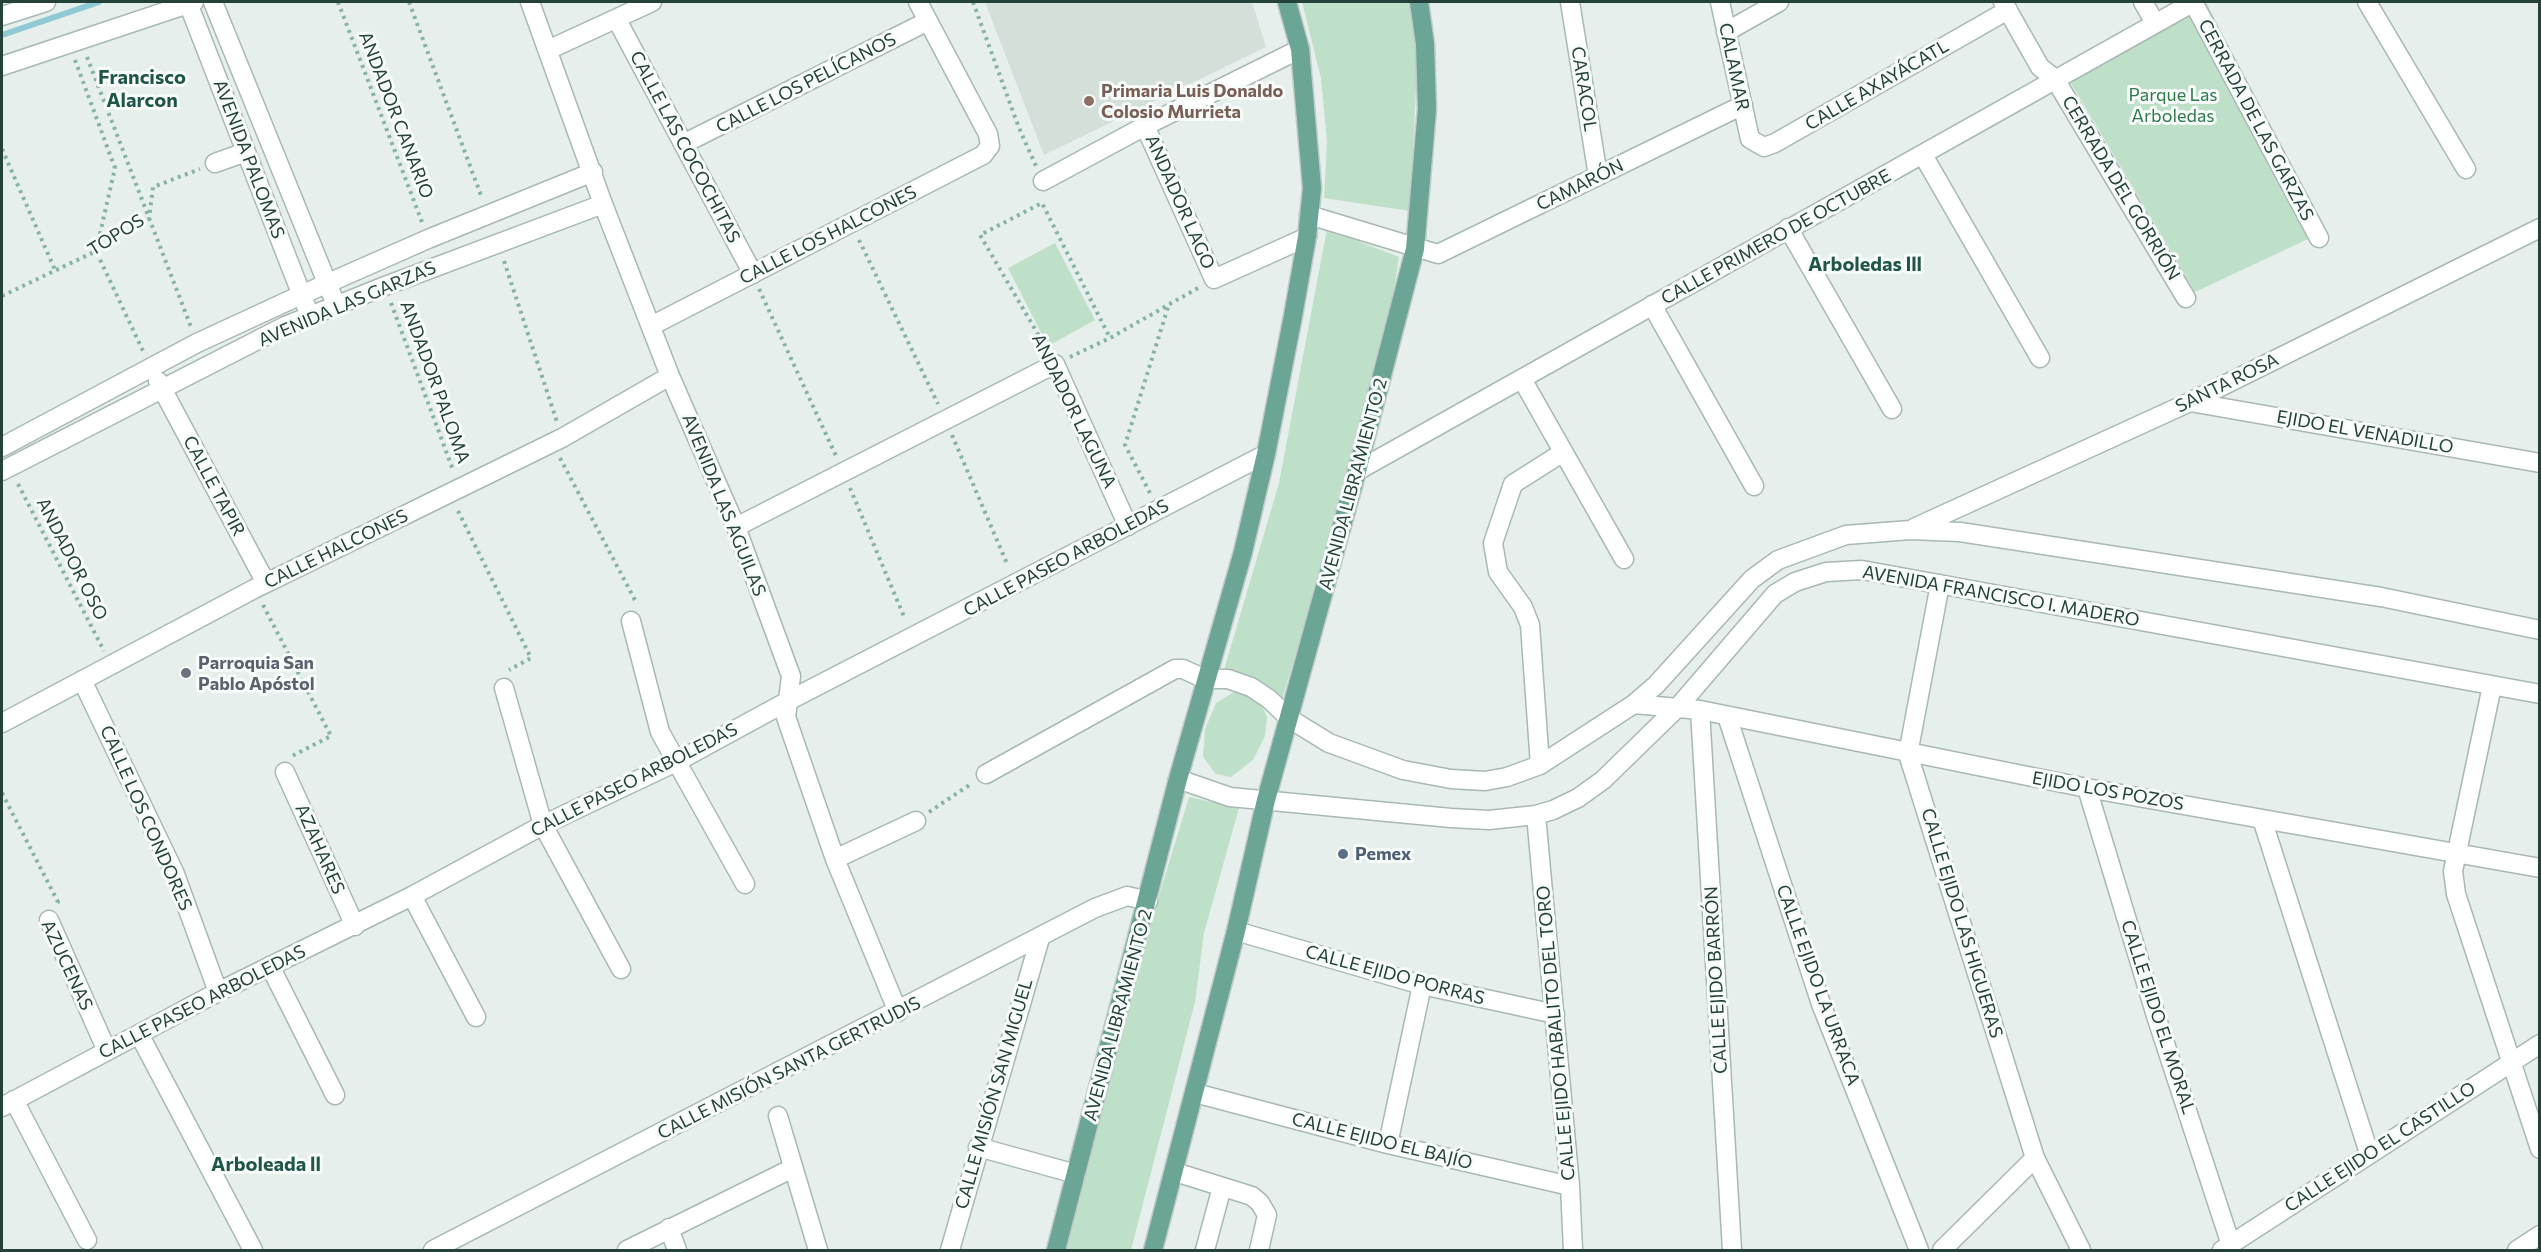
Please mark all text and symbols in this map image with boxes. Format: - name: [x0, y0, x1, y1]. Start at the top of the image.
- street label: CERRADA DE LAS GARZAS: [2194, 16, 2318, 224]
- street label: CALAMAR: [1714, 21, 1754, 113]
- street label: ANDADOR CANARIO: [354, 28, 438, 202]
- street label: CALLE LOS PELÍCANOS: [712, 28, 900, 138]
- street label: CALLE AXAYÁCATL: [1801, 35, 1953, 135]
- street label: CARACOL: [1567, 45, 1601, 133]
- street label: CALLE LAS COCOCHITAS: [625, 47, 745, 247]
- district label: Francisco Alarcon: [98, 65, 186, 112]
- street label: AVENIDA PALOMAS: [209, 76, 289, 242]
- place label: Primaria Luis Donaldo Colosio Murrieta: [1101, 80, 1283, 122]
- park label: Parque Las Arboledas: [2128, 84, 2218, 127]
- street label: CERRADA DEL GORRIÓN: [2057, 92, 2185, 284]
- marker: Primaria Luis Donaldo Colosio Murrieta: [1082, 94, 1096, 108]
- street label: ANDADOR LAGO: [1141, 132, 1219, 272]
- street label: CAMARÓN: [1533, 155, 1627, 215]
- street label: CALLE PRIMERO DE OCTUBRE: [1657, 165, 1895, 309]
- street label: CALLE LOS HALCONES: [736, 181, 920, 289]
- street label: TOPOS: [84, 209, 148, 261]
- district label: Arboledas lll: [1808, 252, 1922, 276]
- street label: AVENIDA LAS GARZAS: [255, 257, 439, 351]
- street label: ANDADOR PALOMA: [396, 298, 474, 466]
- street label: ANDADOR LAGUNA: [1027, 330, 1121, 492]
- street label: SANTA ROSA: [2172, 349, 2282, 417]
- street label: AVENIDA LIBRAMIENTO 2: [1314, 376, 1392, 592]
- street label: EJIDO EL VENADILLO: [2275, 406, 2455, 458]
- street label: AVENIDA LAS AGUILAS: [678, 411, 770, 599]
- street label: CALLE TAPIR: [179, 432, 249, 540]
- street label: ANDADOR OSO: [32, 494, 112, 624]
- street label: CALLE PASEO ARBOLEDAS: [960, 495, 1172, 621]
- street label: CALLE HALCONES: [261, 505, 411, 593]
- street label: AVENIDA FRANCISCO I. MADERO: [1861, 561, 2141, 631]
- place label: Parroquia San Pablo Apóstol: [198, 652, 315, 694]
- marker: Parroquia San Pablo Apóstol: [179, 666, 193, 680]
- street label: CALLE PASEO ARBOLEDAS: [527, 718, 741, 842]
- street label: CALLE LOS CONDORES: [95, 722, 197, 914]
- street label: EJIDO LOS POZOS: [2030, 767, 2186, 815]
- street label: AZAHARES: [291, 801, 349, 897]
- street label: CALLE EJIDO LAS HIGUERAS: [1917, 805, 2007, 1041]
- place label: Pemex: [1355, 843, 1411, 865]
- marker: Pemex: [1336, 847, 1350, 861]
- street label: CALLE EJIDO LA URRACA: [1772, 882, 1864, 1088]
- street label: CALLE EJIDO HABALITO DEL TORO: [1532, 885, 1580, 1181]
- street label: CALLE EJIDO BARRÓN: [1700, 886, 1732, 1074]
- street label: AVENIDA LIBRAMIENTO 2: [1079, 907, 1157, 1123]
- street label: AZUCENAS: [37, 916, 97, 1014]
- street label: CALLE EJIDO EL MORAL: [2116, 917, 2200, 1117]
- street label: CALLE PASEO ARBOLEDAS: [95, 940, 309, 1064]
- street label: CALLE EJIDO PORRAS: [1303, 941, 1487, 1009]
- street label: CALLE MISIÓN SAN MIGUEL: [951, 976, 1037, 1212]
- street label: CALLE MISIÓN SANTA GERTRUDIS: [654, 992, 924, 1144]
- street label: CALLE EJIDO EL CASTILLO: [2281, 1077, 2479, 1217]
- street label: CALLE EJIDO EL BAJÍO: [1290, 1108, 1474, 1174]
- district label: Arboleada ll: [211, 1152, 321, 1176]

